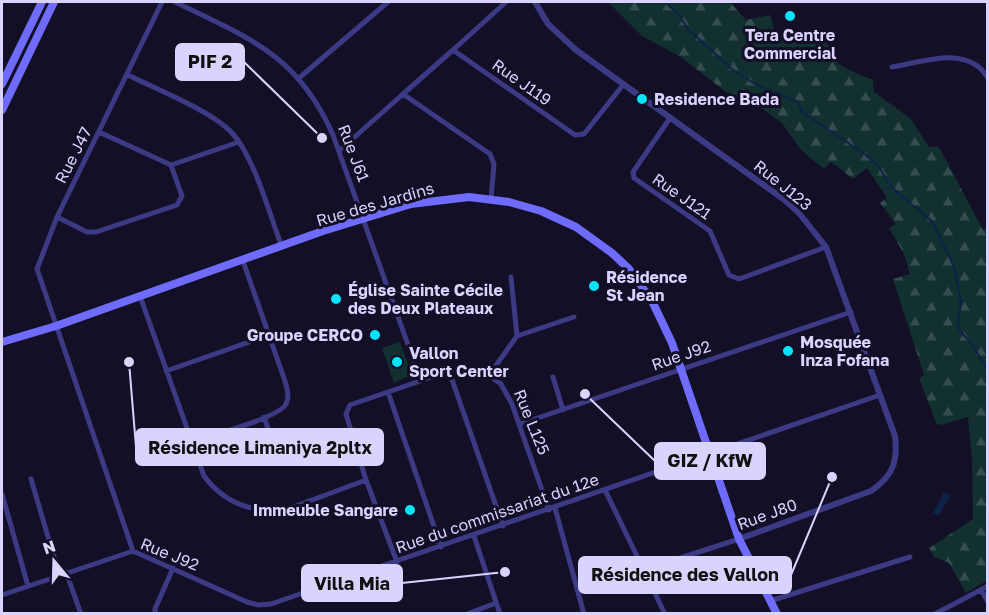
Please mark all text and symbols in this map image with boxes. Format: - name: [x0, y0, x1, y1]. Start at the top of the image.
- marker: Tera Centre Commercial: [783, 9, 797, 23]
- place label: Tera Centre Commercial: [744, 25, 837, 63]
- callout: PIF 2: [176, 44, 244, 80]
- text: PIF 2: [188, 50, 232, 72]
- street label: Rue J119: [489, 54, 555, 110]
- place label: Residence Bada: [654, 89, 779, 109]
- marker: Residence Bada: [635, 92, 649, 106]
- street label: Rue J61: [334, 121, 374, 185]
- street label: Rue J47: [50, 123, 96, 187]
- street label: Rue J123: [750, 156, 816, 214]
- street label: Rue J121: [649, 169, 715, 224]
- street label: Rue des Jardins: [314, 178, 436, 230]
- place label: Résidence St Jean: [606, 267, 687, 305]
- marker: Résidence St Jean: [587, 279, 601, 293]
- place label: Église Sainte Cécile des Deux Plateaux: [348, 280, 503, 318]
- marker: Église Sainte Cécile des Deux Plateaux: [329, 292, 343, 306]
- place label: Groupe CERCO: [247, 325, 363, 345]
- marker: Groupe CERCO: [368, 328, 382, 342]
- place label: Mosquée Inza Fofana: [800, 332, 889, 370]
- street label: Rue J92: [649, 336, 713, 374]
- place label: Vallon Sport Center: [409, 343, 509, 381]
- marker: Mosquée Inza Fofana: [781, 344, 795, 358]
- marker: Vallon Sport Center: [390, 355, 404, 369]
- street label: Rue L125: [510, 386, 554, 458]
- callout: Résidence Limaniya 2pltx: [136, 429, 383, 465]
- text: Résidence Limaniya 2pltx: [148, 436, 372, 458]
- callout: GIZ / KfW: [655, 443, 765, 479]
- text: GIZ / KfW: [667, 449, 753, 471]
- street label: Rue du commissariat du 12e: [393, 469, 601, 557]
- street label: Rue J80: [734, 494, 800, 534]
- place label: Immeuble Sangare: [253, 500, 398, 520]
- marker: Immeuble Sangare: [403, 503, 417, 517]
- north arrow: [24, 531, 84, 591]
- street label: Rue J92: [138, 533, 202, 575]
- text: N: [40, 535, 58, 558]
- callout: Résidence des Vallon: [579, 557, 791, 593]
- text: Résidence des Vallon: [591, 563, 779, 585]
- callout: Villa Mia: [302, 565, 402, 601]
- text: Villa Mia: [314, 572, 390, 594]

